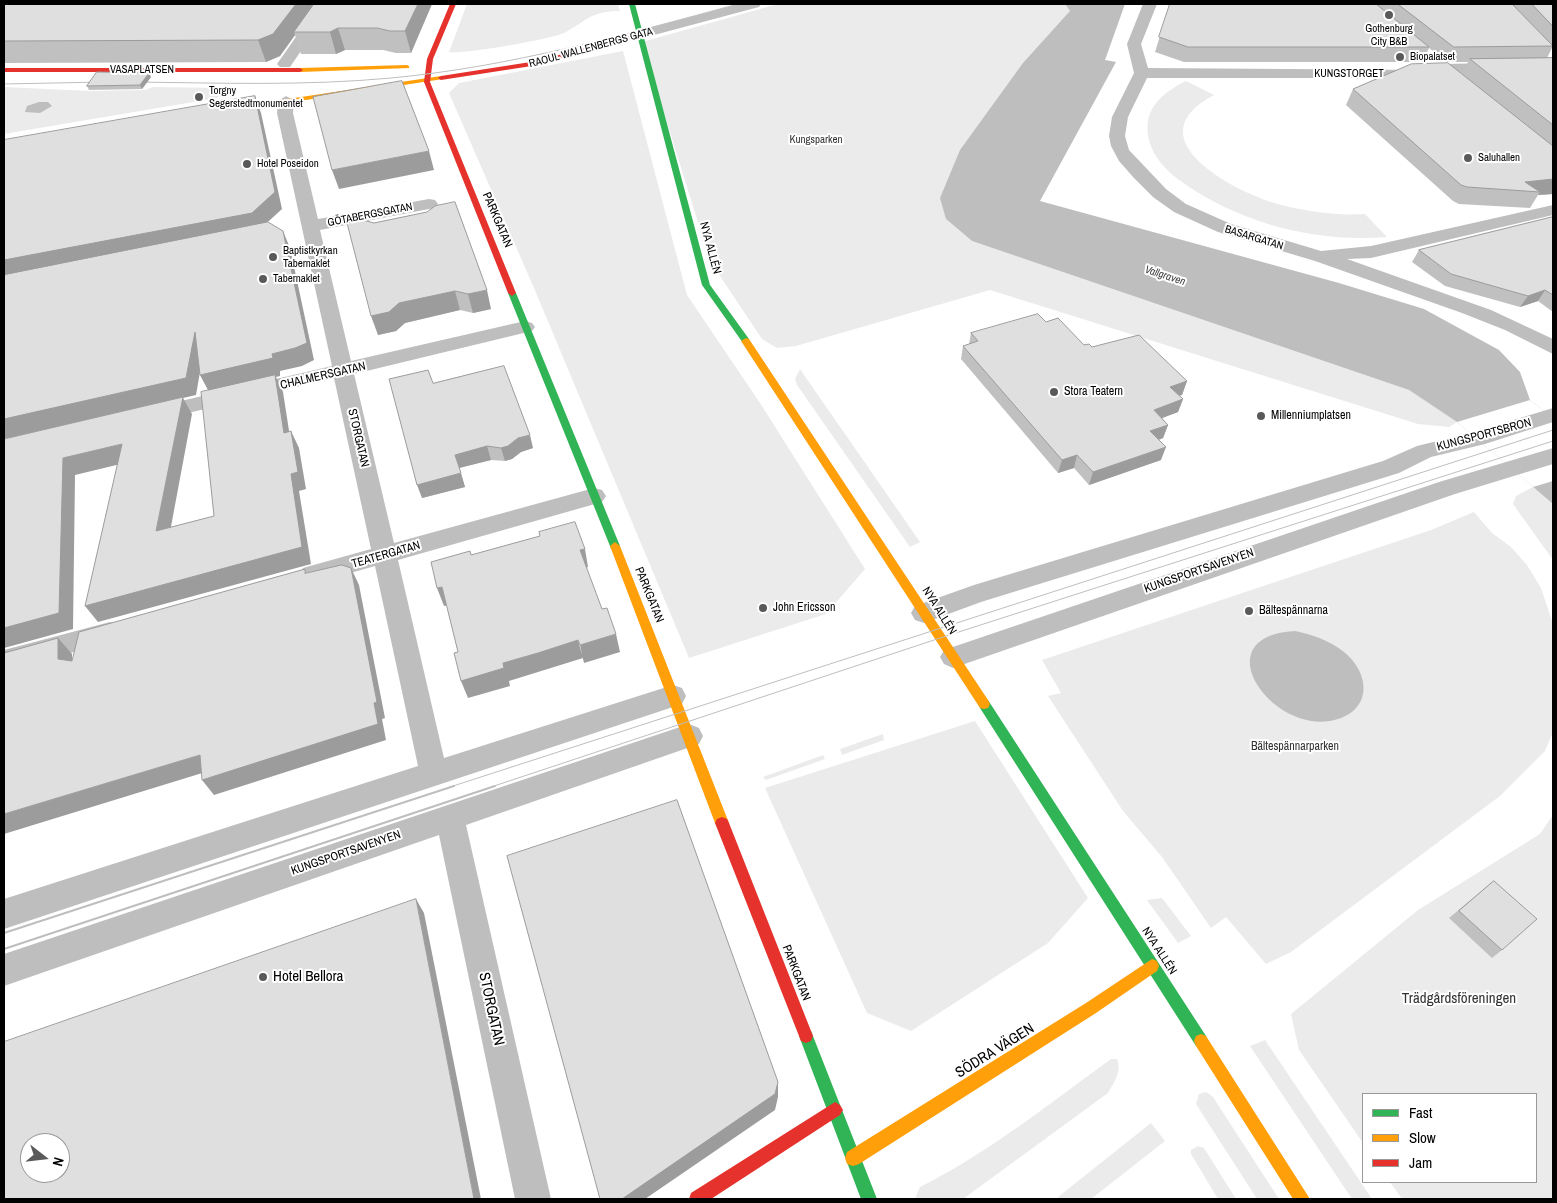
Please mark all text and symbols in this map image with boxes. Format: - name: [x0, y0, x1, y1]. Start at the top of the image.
- marker: Gothenburg City B&B: [1383, 9, 1395, 21]
- place label: Gothenburg City B&B: [1365, 22, 1413, 48]
- street label: RAOUL WALLENBERGS GATA: [528, 25, 654, 71]
- place label: Biopalatset: [1410, 50, 1455, 64]
- marker: Biopalatset: [1394, 51, 1406, 63]
- street label: VASAPLATSEN: [110, 63, 174, 77]
- street label: KUNGSTORGET: [1314, 67, 1384, 81]
- place label: Torgny Segerstedtmonumentet: [209, 84, 303, 110]
- marker: Torgny Segerstedtmonumentet: [193, 91, 205, 103]
- park label: Kungsparken: [789, 133, 843, 147]
- place label: Saluhallen: [1478, 151, 1520, 165]
- marker: Saluhallen: [1462, 152, 1474, 164]
- place label: Hotel Poseidon: [257, 157, 319, 171]
- marker: Hotel Poseidon: [241, 158, 253, 170]
- street label: PARKGATAN: [479, 190, 515, 250]
- street label: GÖTABERGSGATAN: [326, 200, 414, 230]
- street label: NYA ALLÉN: [696, 220, 724, 276]
- street label: BASARGATAN: [1223, 223, 1285, 253]
- place label: Baptistkyrkan Tabernaklet: [283, 244, 338, 270]
- marker: Baptistkyrkan Tabernaklet: [267, 251, 279, 263]
- water label: Vallgraven: [1143, 263, 1187, 289]
- place label: Tabernaklet: [273, 272, 320, 286]
- marker: Tabernaklet: [257, 273, 269, 285]
- street label: CHALMERSGATAN: [279, 359, 367, 393]
- place label: Stora Teatern: [1064, 385, 1123, 399]
- marker: Stora Teatern: [1048, 386, 1060, 398]
- street label: STORGATAN: [344, 407, 372, 469]
- place label: Millenniumplatsen: [1271, 409, 1351, 423]
- marker: Millenniumplatsen: [1255, 410, 1267, 422]
- street label: KUNGSPORTSBRON: [1435, 415, 1533, 455]
- street label: TEATERGATAN: [350, 538, 422, 572]
- street label: KUNGSPORTSAVENYEN: [1142, 545, 1256, 597]
- street label: PARKGATAN: [631, 565, 667, 625]
- street label: NYA ALLÉN: [919, 585, 959, 637]
- place label: John Ericsson: [773, 601, 835, 615]
- marker: John Ericsson: [757, 602, 769, 614]
- place label: Bältespännarna: [1259, 604, 1328, 618]
- marker: Bältespännarna: [1243, 605, 1255, 617]
- park label: Bältespännarparken: [1251, 740, 1339, 754]
- street label: KUNGSPORTSAVENYEN: [289, 827, 403, 879]
- street label: NYA ALLÉN: [1138, 925, 1180, 977]
- street label: PARKGATAN: [779, 943, 813, 1003]
- place label: Hotel Bellora: [273, 968, 343, 986]
- marker: Hotel Bellora: [257, 971, 269, 983]
- street label: STORGATAN: [474, 971, 508, 1047]
- park label: Trädgårdsföreningen: [1402, 990, 1516, 1008]
- street label: SÖDRA VÄGEN: [952, 1020, 1038, 1082]
- legend: [1362, 1093, 1537, 1183]
- text: Fast: [1409, 1102, 1432, 1123]
- text: Slow: [1409, 1127, 1436, 1148]
- north arrow: [20, 1133, 70, 1183]
- text: Jam: [1409, 1152, 1432, 1173]
- text: N: [49, 1155, 68, 1168]

